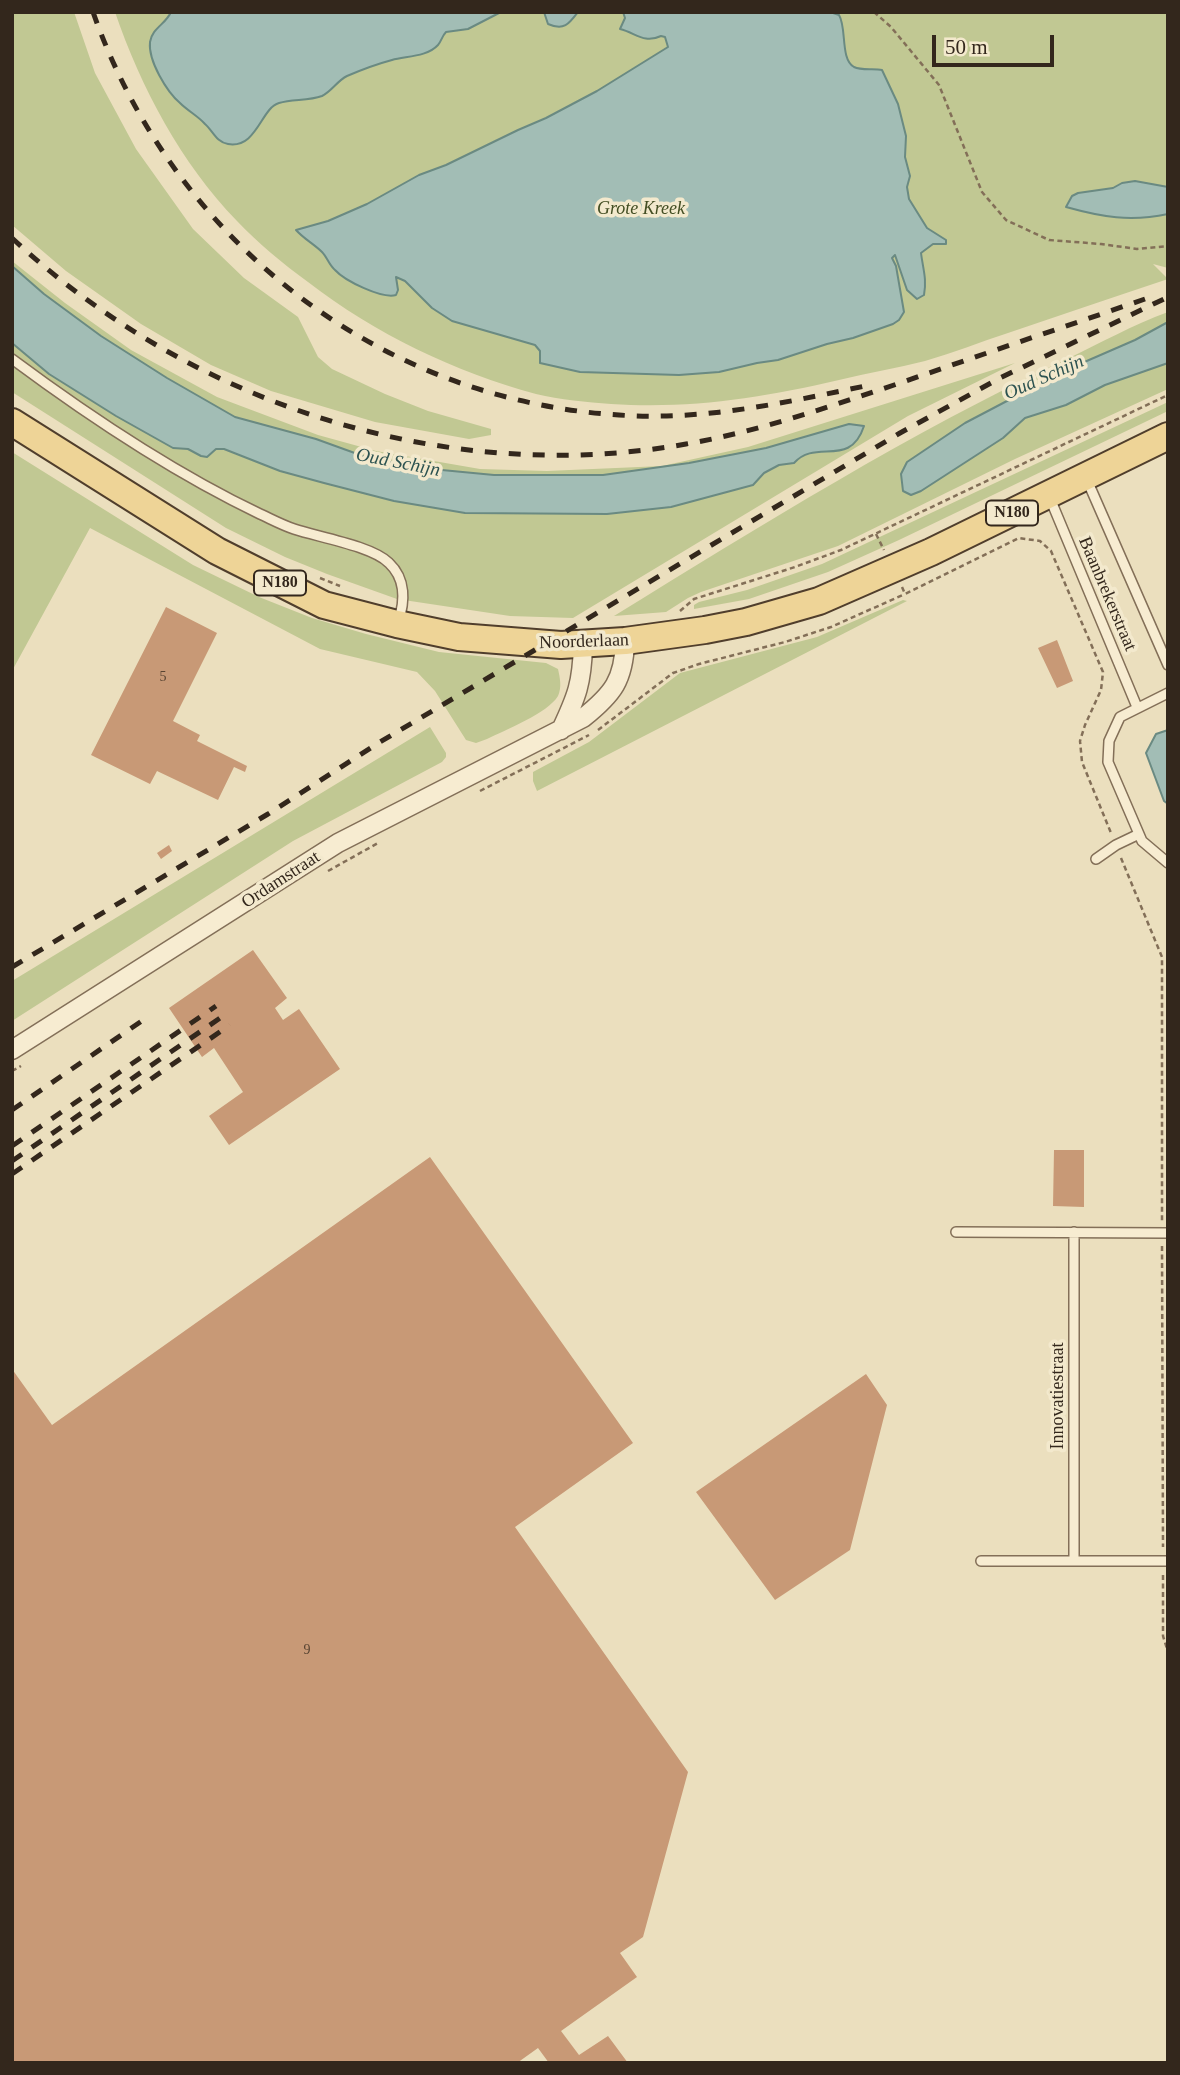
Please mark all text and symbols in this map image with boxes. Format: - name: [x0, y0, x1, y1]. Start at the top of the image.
- scale bar: [935, 21, 1058, 65]
- text: 50 m: [945, 35, 988, 59]
- park label: Grote Kreek: [597, 198, 685, 220]
- water label: Oud Schijn: [1001, 350, 1087, 406]
- water label: Oud Schijn: [354, 444, 442, 482]
- road number: N180: [986, 500, 1038, 526]
- street label: Baanbrekerstraat: [1073, 534, 1141, 654]
- road number: N180: [254, 570, 306, 596]
- street label: Noorderlaan: [539, 630, 629, 654]
- house number: 5: [160, 669, 166, 685]
- street label: Ordamstraat: [238, 847, 324, 913]
- street label: Innovatiestraat: [1047, 1343, 1069, 1449]
- house number: 9: [304, 1642, 310, 1658]

